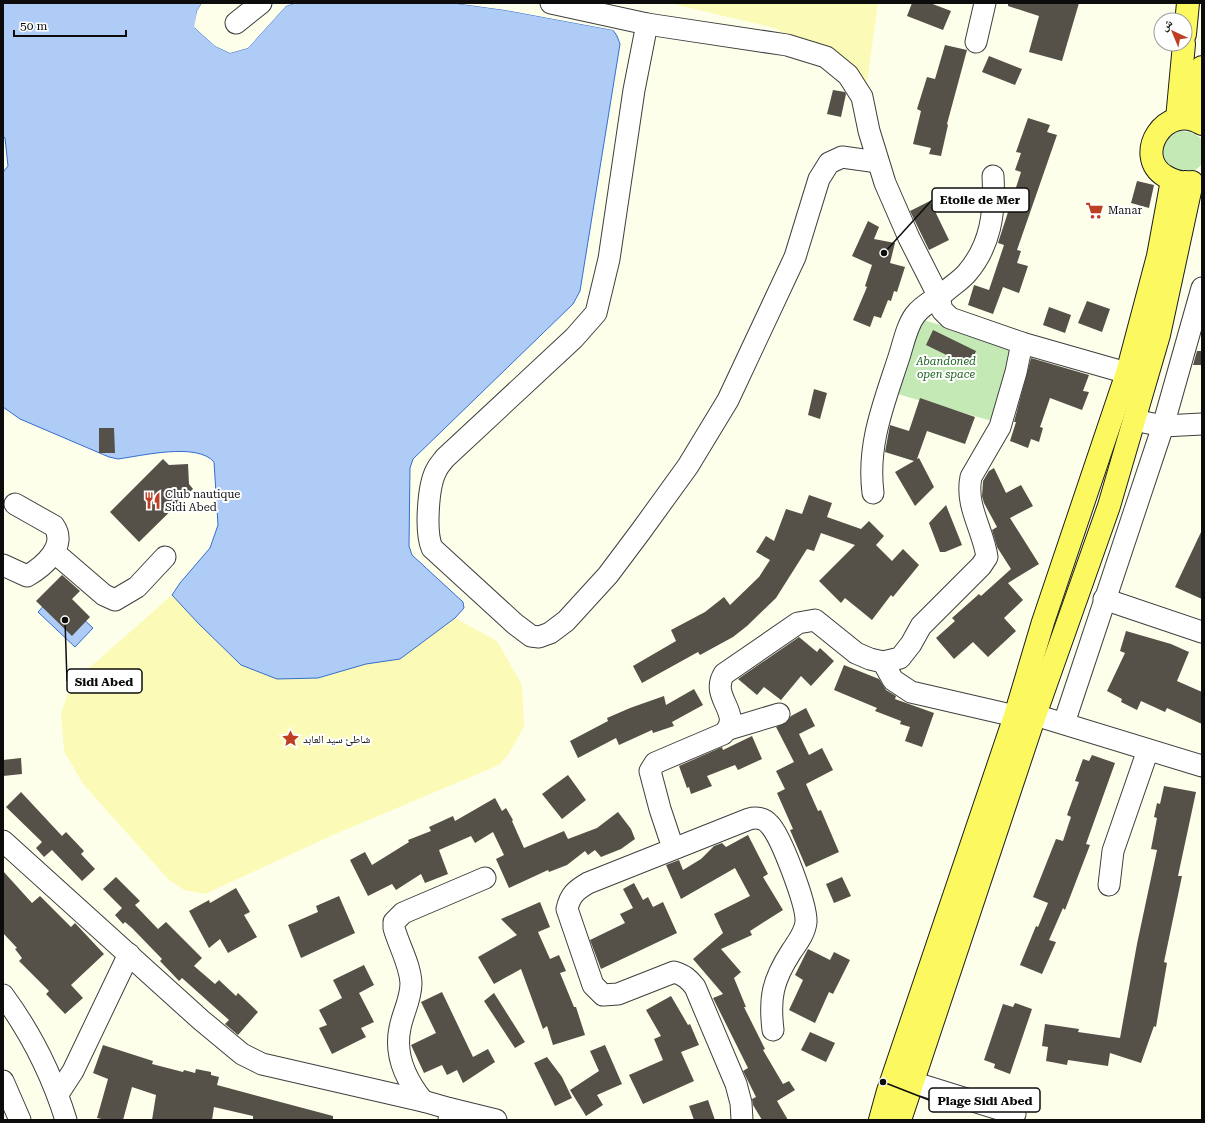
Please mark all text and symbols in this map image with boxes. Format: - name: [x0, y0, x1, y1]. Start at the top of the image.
- scale bar: [14, 12, 126, 38]
- north arrow: [1153, 12, 1193, 52]
- text: ش: [1158, 16, 1176, 35]
- text: 50 m: [20, 19, 47, 33]
- callout: Etoile de Mer: [932, 188, 1029, 212]
- text: Etoile de Mer: [940, 193, 1021, 207]
- supermarket icon: Manar: [1085, 200, 1105, 220]
- place label: Manar: [1108, 204, 1142, 217]
- park label: Abandoned open space: [915, 355, 976, 381]
- place label: Club nautique Sidi Abed: [165, 488, 240, 514]
- restaurant icon: Club nautique Sidi Abed: [142, 490, 162, 510]
- callout: Sidi Abed: [67, 669, 142, 693]
- text: Sidi Abed: [75, 675, 133, 689]
- place icon: شاطئ سيد العابد: [280, 729, 300, 749]
- place label: شاطئ سيد العابد: [303, 733, 370, 746]
- callout: Plage Sidi Abed: [929, 1088, 1040, 1112]
- text: Plage Sidi Abed: [937, 1094, 1033, 1108]

